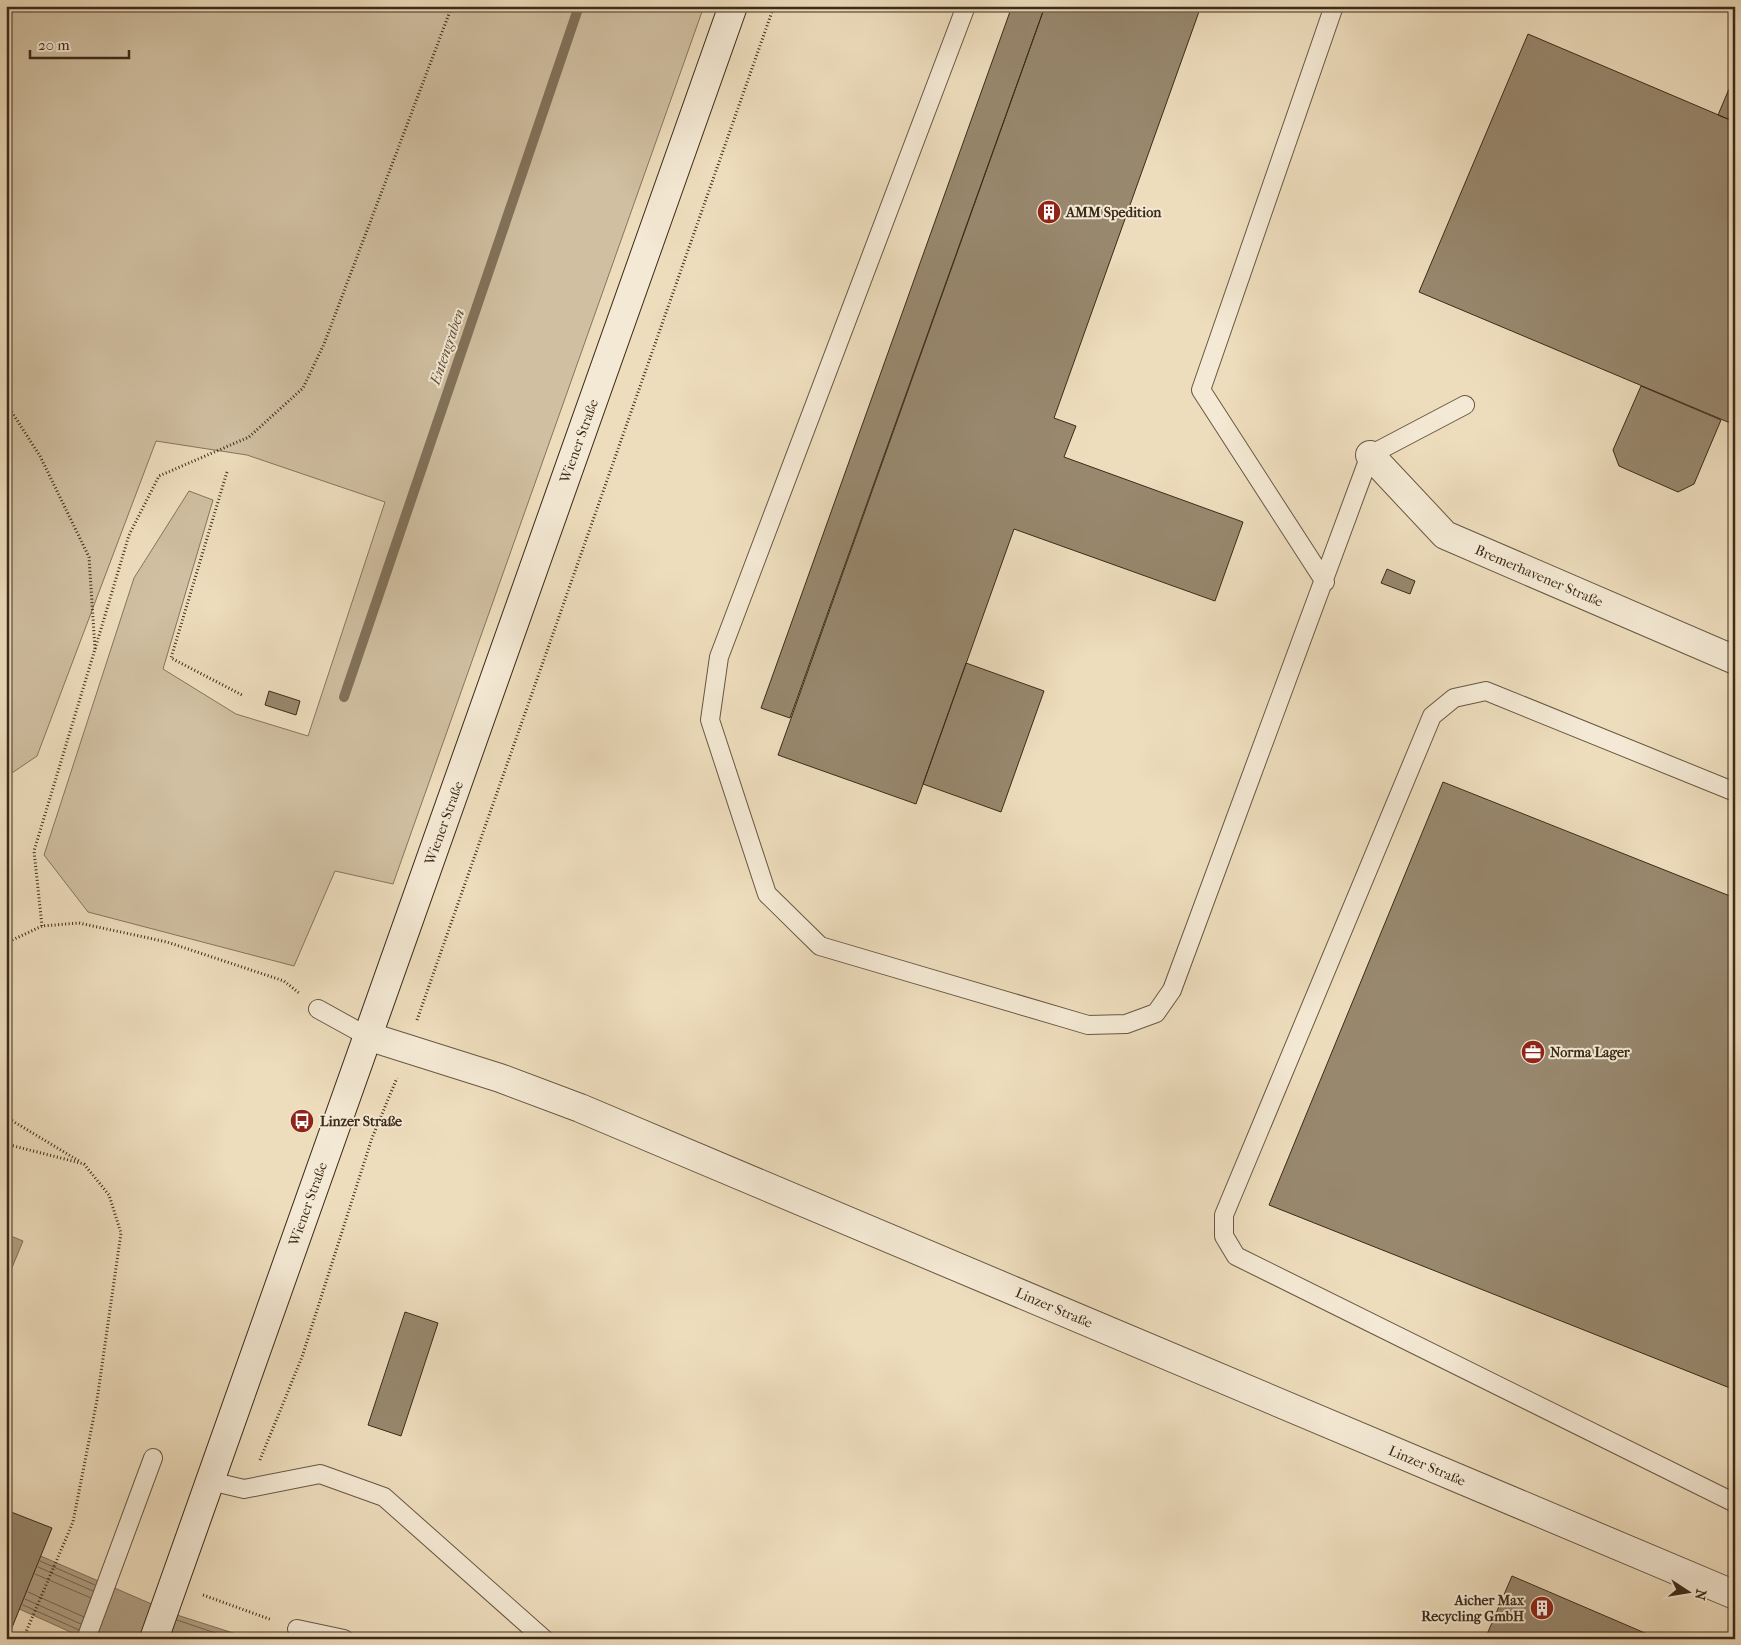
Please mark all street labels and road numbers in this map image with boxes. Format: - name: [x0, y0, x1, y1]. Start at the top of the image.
- street label: Wiener Straße: [556, 397, 602, 486]
- street label: Bremerhavener Straße: [1473, 541, 1606, 611]
- street label: Wiener Straße: [421, 779, 467, 868]
- street label: Wiener Straße: [285, 1160, 331, 1249]
- street label: Linzer Straße: [1013, 1284, 1095, 1332]
- street label: Linzer Straße: [1386, 1442, 1468, 1490]

